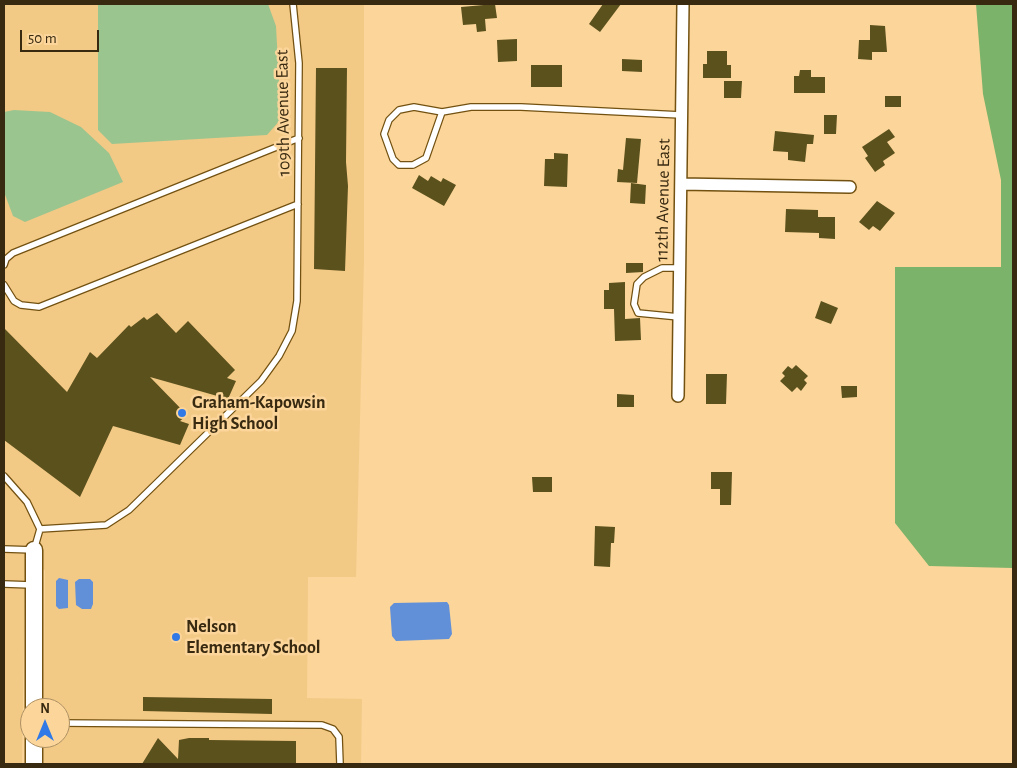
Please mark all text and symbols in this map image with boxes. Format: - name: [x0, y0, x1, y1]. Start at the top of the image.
- scale bar: [22, 20, 101, 52]
- text: 50 m: [28, 31, 57, 46]
- street label: 109th Avenue East: [271, 49, 295, 177]
- street label: 112th Avenue East: [651, 138, 675, 262]
- place label: Graham-Kapowsin High School: [192, 392, 325, 434]
- marker: Graham-Kapowsin High School: [176, 407, 188, 419]
- place label: Nelson Elementary School: [186, 616, 321, 659]
- marker: Nelson Elementary School: [170, 631, 182, 643]
- north arrow: [20, 698, 70, 748]
- text: N: [40, 702, 50, 716]

